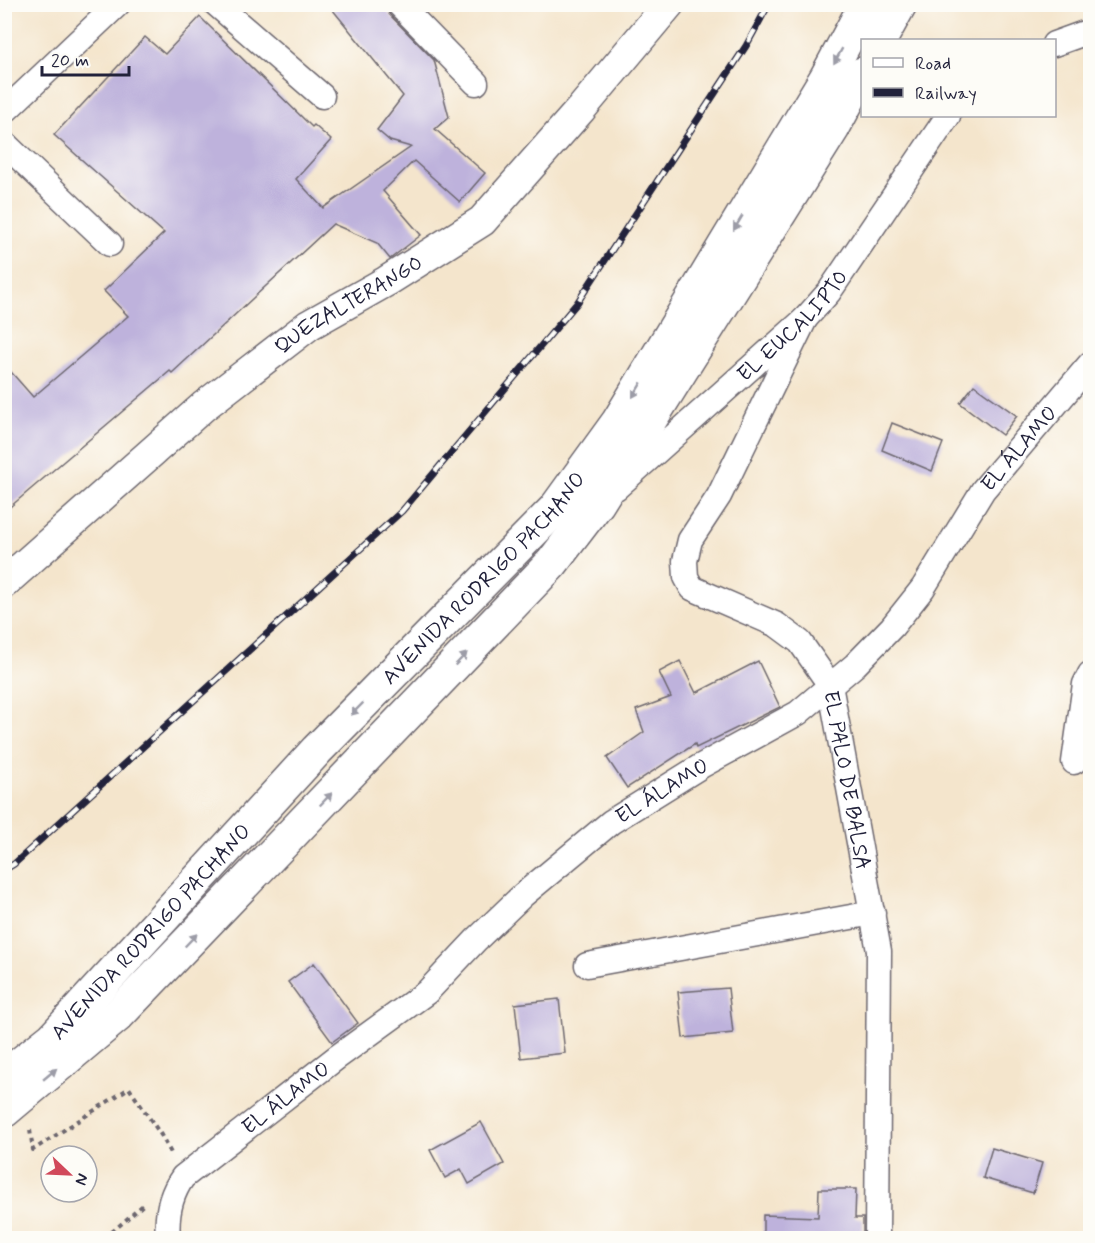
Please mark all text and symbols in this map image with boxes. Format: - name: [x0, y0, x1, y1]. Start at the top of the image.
- scale bar: [42, 39, 129, 77]
- legend: [861, 39, 1056, 117]
- one-way arrow: [833, 48, 843, 65]
- text: 20 m: [51, 49, 89, 73]
- text: Road: [915, 52, 951, 76]
- text: Railway: [915, 82, 977, 106]
- one-way arrow: [732, 215, 743, 231]
- street label: QUEZALTERANGO: [269, 249, 428, 361]
- street label: EL EUCALIPTO: [731, 265, 855, 388]
- one-way arrow: [632, 382, 643, 398]
- street label: EL ÁLAMO: [975, 400, 1064, 498]
- street label: AVENIDA RODRIGO PACHANO: [376, 467, 592, 691]
- one-way arrow: [454, 651, 468, 666]
- street label: EL PALO DE BALSA: [816, 688, 877, 872]
- one-way arrow: [349, 702, 364, 716]
- street label: EL ÁLAMO: [610, 752, 714, 831]
- one-way arrow: [319, 792, 333, 807]
- street label: AVENIDA RODRIGO PACHANO: [45, 818, 258, 1046]
- one-way arrow: [183, 933, 197, 947]
- street label: EL ÁLAMO: [236, 1055, 336, 1141]
- one-way arrow: [42, 1068, 57, 1081]
- north arrow: [39, 1144, 99, 1204]
- text: N: [70, 1170, 93, 1188]

